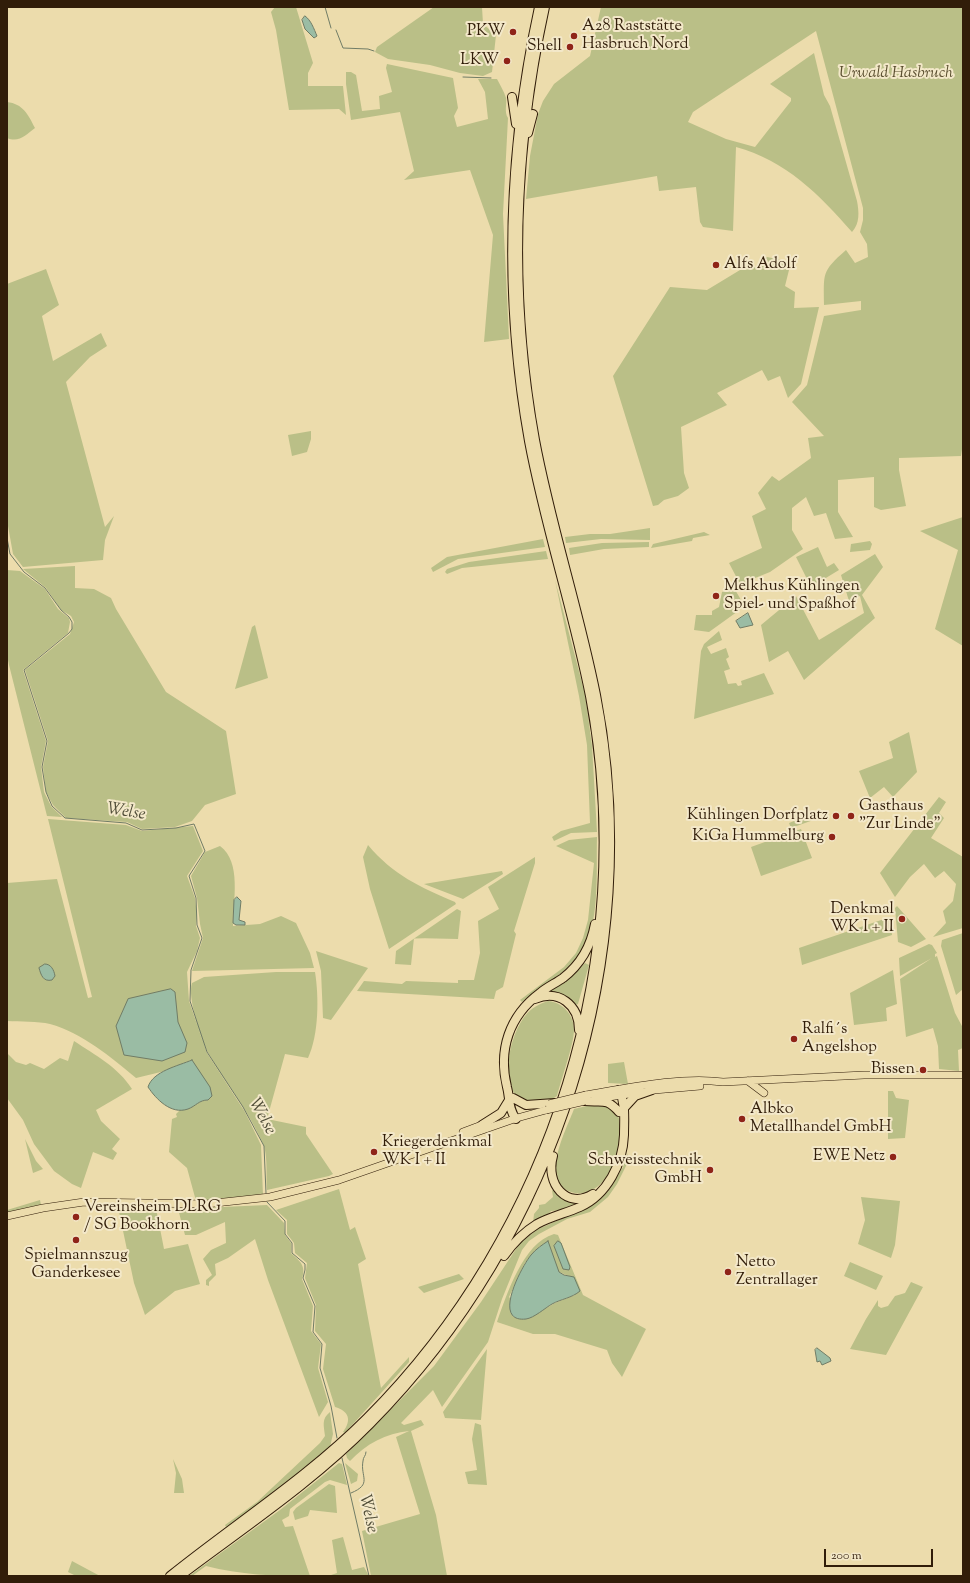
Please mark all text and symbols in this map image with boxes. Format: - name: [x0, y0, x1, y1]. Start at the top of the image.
- place label: A28 Raststätte Hasbruch Nord: [582, 17, 688, 55]
- place label: PKW: [467, 22, 505, 42]
- marker: PKW: [508, 27, 518, 37]
- marker: A28 Raststätte Hasbruch Nord: [569, 31, 579, 41]
- place label: Shell: [527, 37, 562, 57]
- marker: Shell: [565, 42, 575, 52]
- place label: LKW: [460, 51, 499, 71]
- marker: LKW: [502, 56, 512, 66]
- park label: Urwald Hasbruch: [839, 64, 953, 84]
- place label: Alfs Adolf: [724, 255, 796, 275]
- marker: Alfs Adolf: [711, 260, 721, 270]
- place label: Melkhus Kühlingen Spiel- und Spaßhof: [724, 577, 860, 615]
- marker: Melkhus Kühlingen Spiel- und Spaßhof: [711, 591, 721, 601]
- place label: Gasthaus "Zur Linde": [859, 797, 941, 835]
- water label: Welse: [105, 800, 147, 826]
- place label: Kühlingen Dorfplatz: [687, 806, 828, 826]
- marker: Kühlingen Dorfplatz: [831, 811, 841, 821]
- marker: Gasthaus "Zur Linde": [846, 811, 856, 821]
- place label: KiGa Hummelburg: [692, 827, 824, 847]
- marker: KiGa Hummelburg: [827, 832, 837, 842]
- place label: Denkmal WK I + II: [830, 900, 894, 938]
- marker: Denkmal WK I + II: [897, 914, 907, 924]
- place label: Ralfi´s Angelshop: [802, 1020, 877, 1058]
- marker: Ralfi´s Angelshop: [789, 1034, 799, 1044]
- place label: Bissen: [871, 1060, 915, 1080]
- marker: Bissen: [918, 1065, 928, 1075]
- water label: Welse: [243, 1095, 279, 1139]
- place label: Albko Metallhandel GmbH: [750, 1100, 891, 1138]
- marker: Albko Metallhandel GmbH: [737, 1114, 747, 1124]
- place label: Kriegerdenkmal WK I + II: [382, 1133, 492, 1171]
- marker: Kriegerdenkmal WK I + II: [369, 1147, 379, 1157]
- place label: EWE Netz: [813, 1147, 885, 1167]
- place label: Schweisstechnik GmbH: [588, 1151, 702, 1189]
- marker: EWE Netz: [888, 1152, 898, 1162]
- marker: Schweisstechnik GmbH: [705, 1165, 715, 1175]
- place label: Vereinsheim DLRG / SG Bookhorn: [84, 1198, 221, 1236]
- marker: Vereinsheim DLRG / SG Bookhorn: [71, 1212, 81, 1222]
- marker: Spielmannszug Ganderkesee: [71, 1235, 81, 1245]
- place label: Spielmannszug Ganderkesee: [24, 1246, 128, 1284]
- place label: Netto Zentrallager: [736, 1253, 818, 1291]
- marker: Netto Zentrallager: [723, 1267, 733, 1277]
- water label: Welse: [353, 1493, 381, 1535]
- scale bar: [826, 1541, 935, 1567]
- text: 200 m: [831, 1547, 862, 1565]

